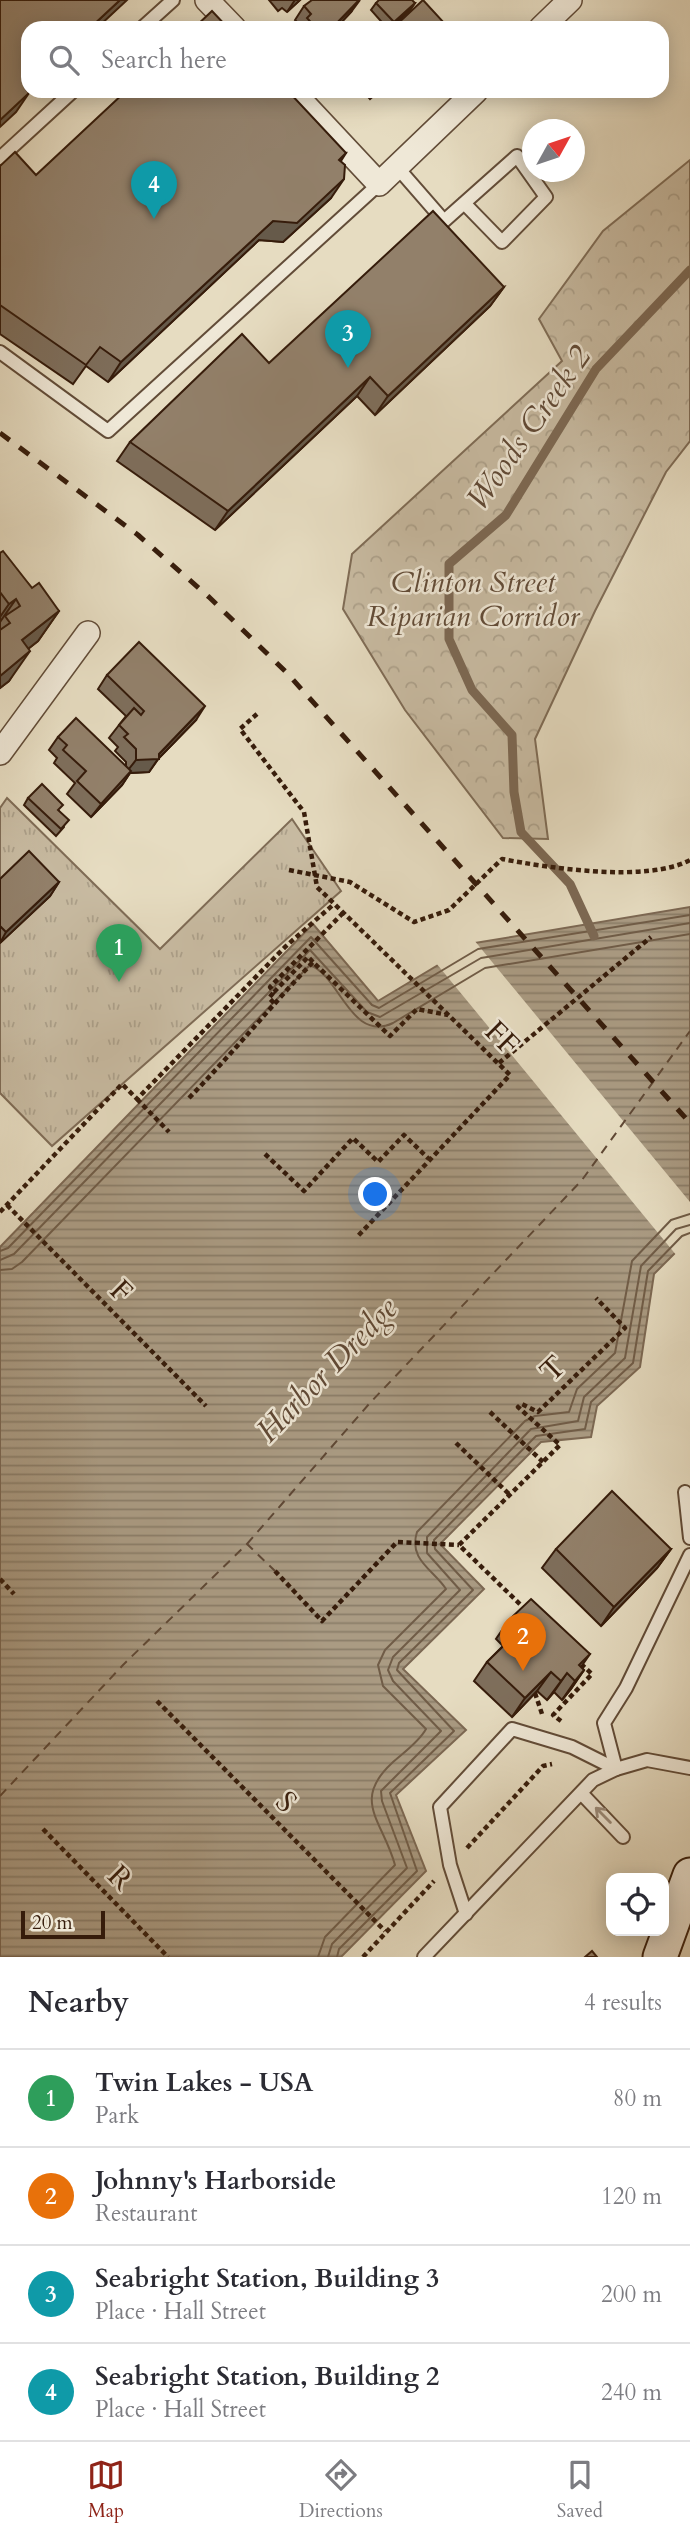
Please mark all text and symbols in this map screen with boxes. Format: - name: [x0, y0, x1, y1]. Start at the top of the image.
- search box: [21, 21, 669, 98]
- icon: search: [45, 41, 83, 79]
- text: Search here: [101, 42, 227, 77]
- north arrow: [522, 119, 585, 182]
- pin: 4: [131, 161, 177, 219]
- pin: 3: [325, 310, 371, 368]
- water label: Woods Creek 2: [456, 337, 602, 519]
- park label: Clinton Street Riparian Corridor: [366, 562, 581, 637]
- pin: 1: [96, 924, 142, 982]
- street label: FF: [475, 1011, 529, 1065]
- your location: [358, 1177, 392, 1211]
- street label: F: [100, 1270, 142, 1312]
- water label: Harbor Dredge: [247, 1287, 408, 1452]
- street label: T: [531, 1347, 575, 1391]
- pin: 2: [500, 1613, 546, 1671]
- street label: S: [266, 1782, 306, 1822]
- one-way arrow: [594, 1807, 611, 1824]
- street label: R: [98, 1856, 142, 1900]
- map controls: [606, 1873, 669, 1936]
- button: locate: [606, 1873, 669, 1936]
- scale bar: [21, 1908, 105, 1940]
- text: 20 m: [32, 1910, 73, 1936]
- text: Nearby: [28, 1982, 129, 2023]
- text: 4 results: [584, 1987, 662, 2018]
- text: Twin Lakes - USA: [95, 2065, 313, 2100]
- text: 1: [45, 2083, 57, 2114]
- text: 80 m: [613, 2083, 662, 2114]
- text: Park: [95, 2100, 139, 2131]
- text: Johnny's Harborside: [95, 2163, 336, 2198]
- text: 2: [45, 2181, 57, 2212]
- text: 120 m: [601, 2181, 662, 2212]
- text: Restaurant: [95, 2198, 198, 2229]
- text: Seabright Station, Building 3: [95, 2261, 439, 2296]
- text: 3: [45, 2279, 57, 2310]
- text: 200 m: [601, 2279, 662, 2310]
- text: Place · Hall Street: [95, 2296, 266, 2327]
- text: Seabright Station, Building 2: [95, 2359, 439, 2394]
- text: 4: [45, 2377, 57, 2408]
- text: 240 m: [601, 2377, 662, 2408]
- text: Place · Hall Street: [95, 2394, 266, 2425]
- tab: Map: [87, 2456, 125, 2524]
- tab: Directions: [299, 2456, 383, 2524]
- tab: Saved: [557, 2456, 603, 2524]

